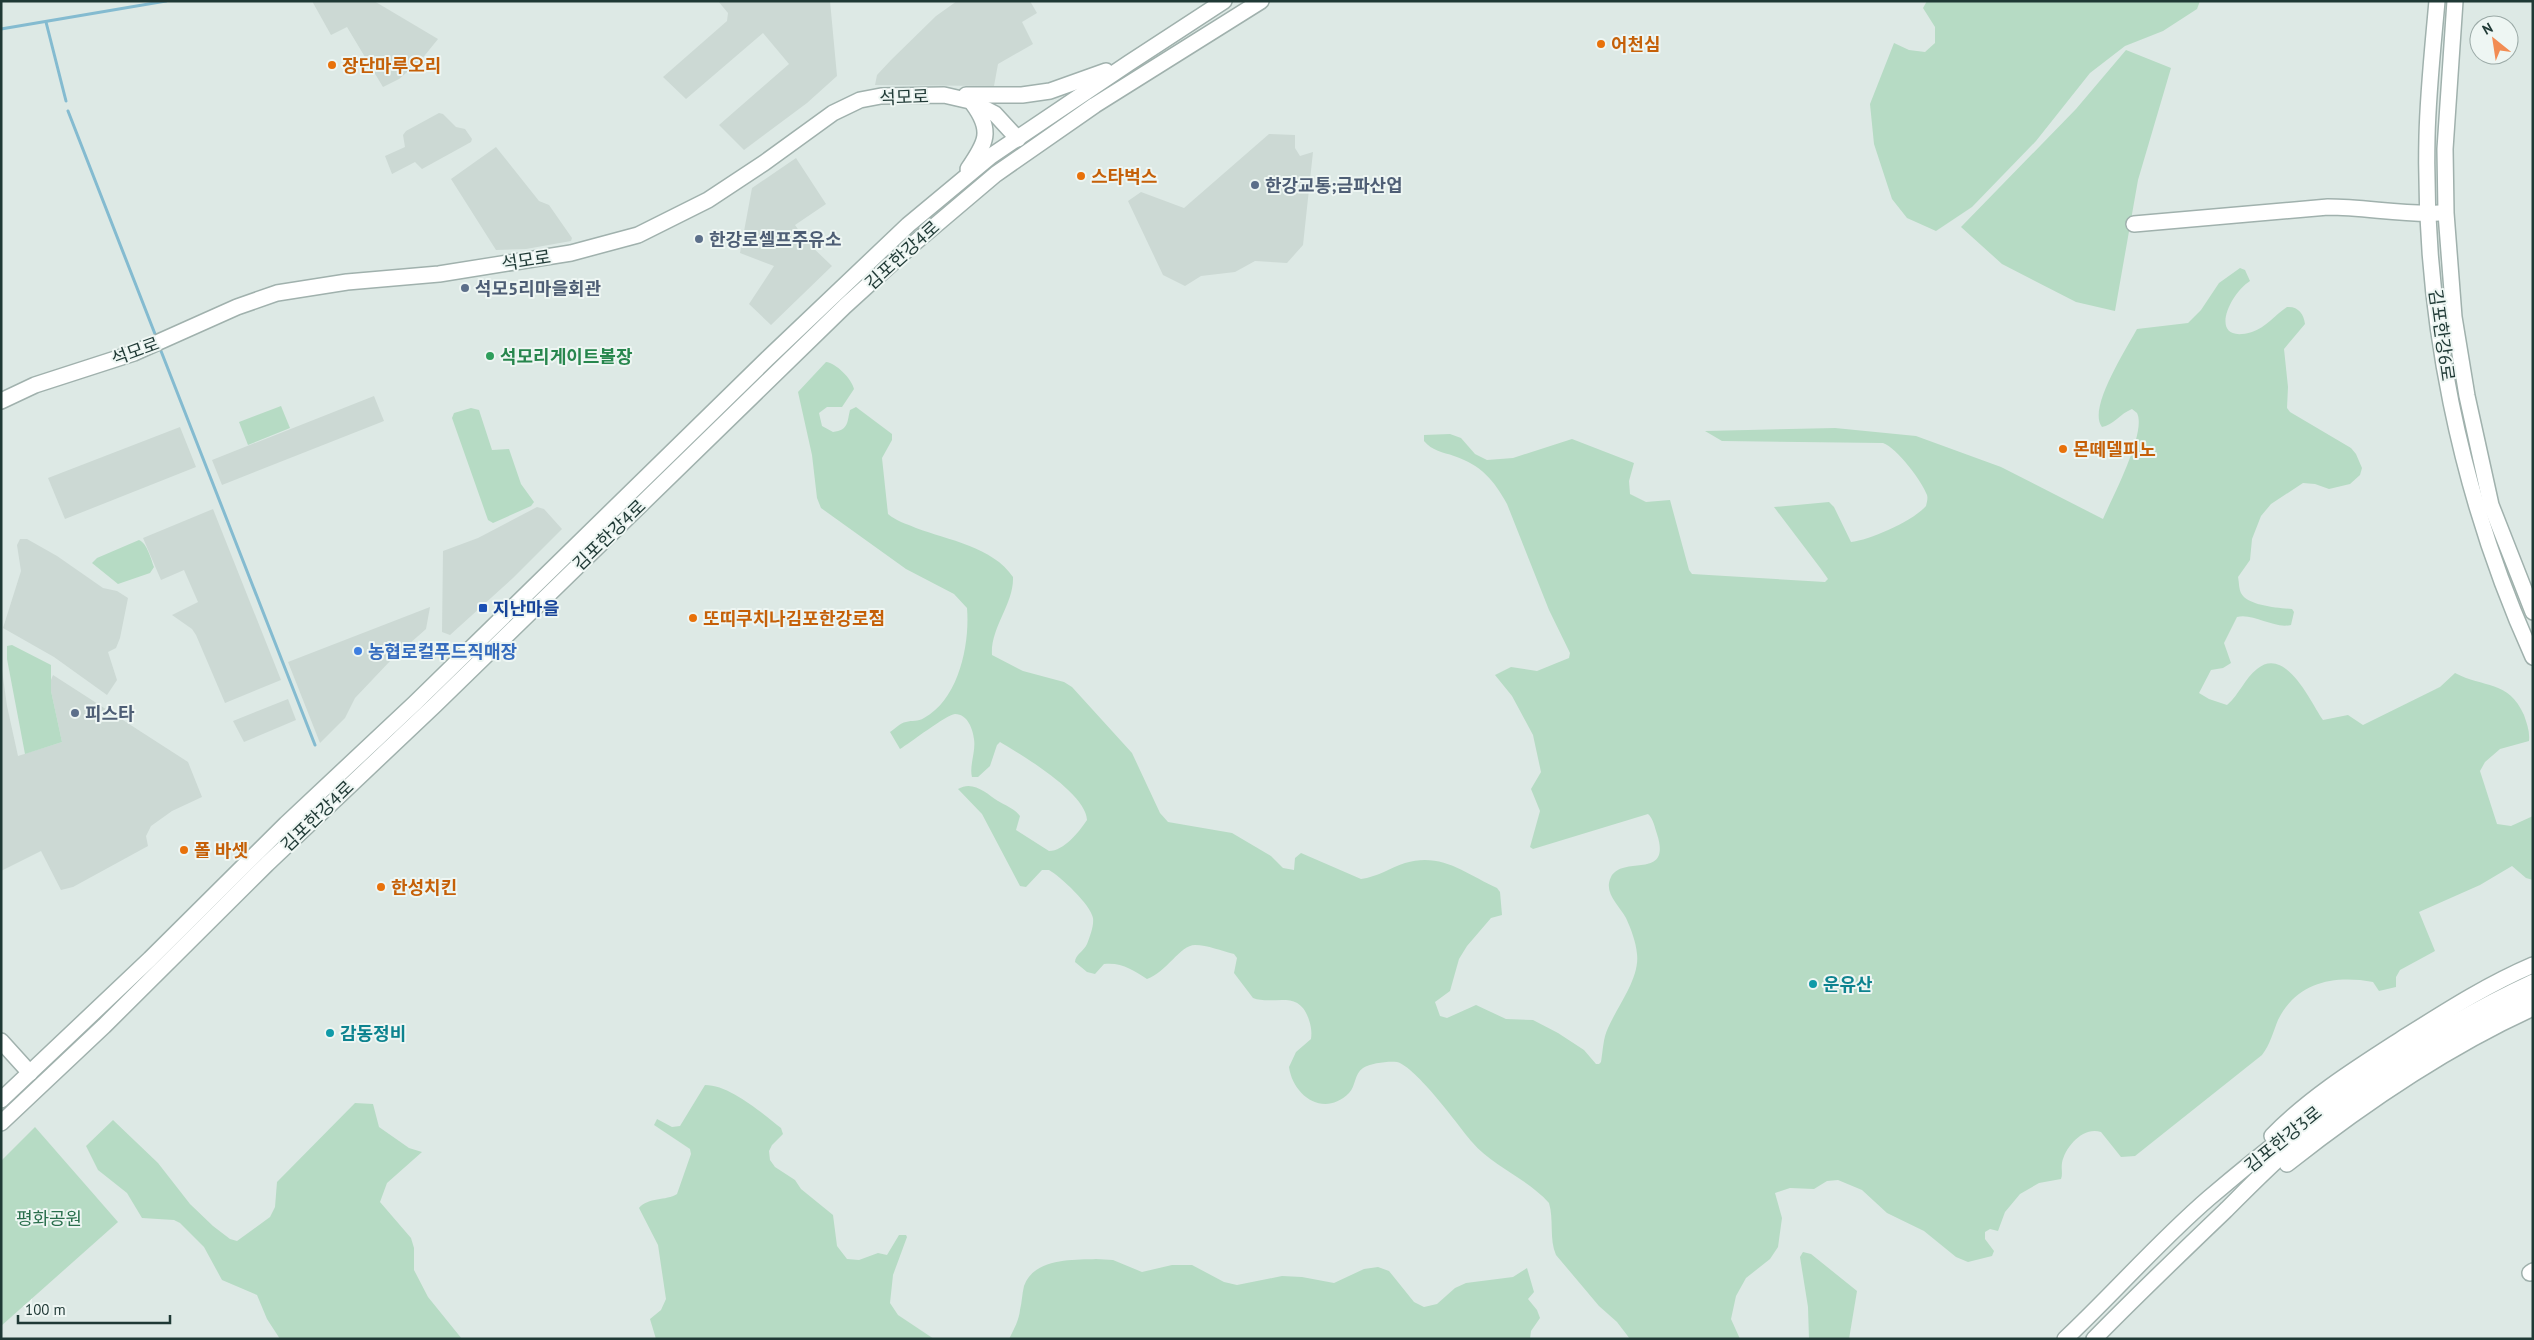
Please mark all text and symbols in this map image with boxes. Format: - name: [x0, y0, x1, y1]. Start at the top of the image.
- north arrow: [2469, 15, 2519, 65]
- text: N: [2479, 19, 2496, 39]
- place label: 어천심: [1611, 33, 1661, 56]
- marker: 어천심: [1595, 38, 1607, 50]
- place label: 장단마루오리: [342, 54, 441, 77]
- marker: 장단마루오리: [326, 59, 338, 71]
- street label: 석모로: [879, 85, 929, 109]
- place label: 스타벅스: [1091, 165, 1157, 188]
- marker: 스타벅스: [1075, 170, 1087, 182]
- place label: 한강교통;금파산업: [1265, 174, 1403, 197]
- marker: 한강교통;금파산업: [1249, 179, 1261, 191]
- street label: 김포한강4로: [860, 215, 944, 295]
- place label: 한강로셀프주유소: [709, 228, 841, 251]
- marker: 한강로셀프주유소: [693, 233, 705, 245]
- street label: 석모로: [500, 245, 552, 275]
- place label: 석모5리마을회관: [475, 277, 602, 300]
- marker: 석모5리마을회관: [459, 282, 471, 294]
- street label: 김포한강6로: [2424, 288, 2460, 382]
- street label: 석모로: [108, 332, 162, 370]
- place label: 석모리게이트볼장: [500, 345, 633, 368]
- marker: 석모리게이트볼장: [484, 350, 496, 362]
- place label: 몬떼델피노: [2073, 438, 2156, 461]
- marker: 몬떼델피노: [2057, 443, 2069, 455]
- street label: 김포한강4로: [568, 495, 650, 575]
- place label: 지난마을: [493, 597, 559, 620]
- marker: 지난마을: [477, 602, 489, 614]
- place label: 또띠쿠치나김포한강로점: [703, 607, 885, 630]
- marker: 또띠쿠치나김포한강로점: [687, 612, 699, 624]
- place label: 농협로컬푸드직매장: [368, 640, 517, 663]
- marker: 농협로컬푸드직매장: [352, 645, 364, 657]
- place label: 피스타: [85, 702, 135, 725]
- marker: 피스타: [69, 707, 81, 719]
- street label: 김포한강4로: [276, 776, 358, 856]
- place label: 폴 바셋: [194, 839, 248, 862]
- marker: 폴 바셋: [178, 844, 190, 856]
- place label: 한성치킨: [391, 876, 457, 899]
- marker: 한성치킨: [375, 881, 387, 893]
- place label: 운유산: [1823, 973, 1873, 996]
- marker: 운유산: [1807, 978, 1819, 990]
- place label: 감동정비: [340, 1022, 406, 1045]
- marker: 감동정비: [324, 1027, 336, 1039]
- street label: 김포한강3로: [2240, 1101, 2326, 1177]
- park label: 평화공원: [16, 1207, 82, 1230]
- scale bar: [18, 1292, 170, 1324]
- text: 100 m: [25, 1300, 66, 1319]

